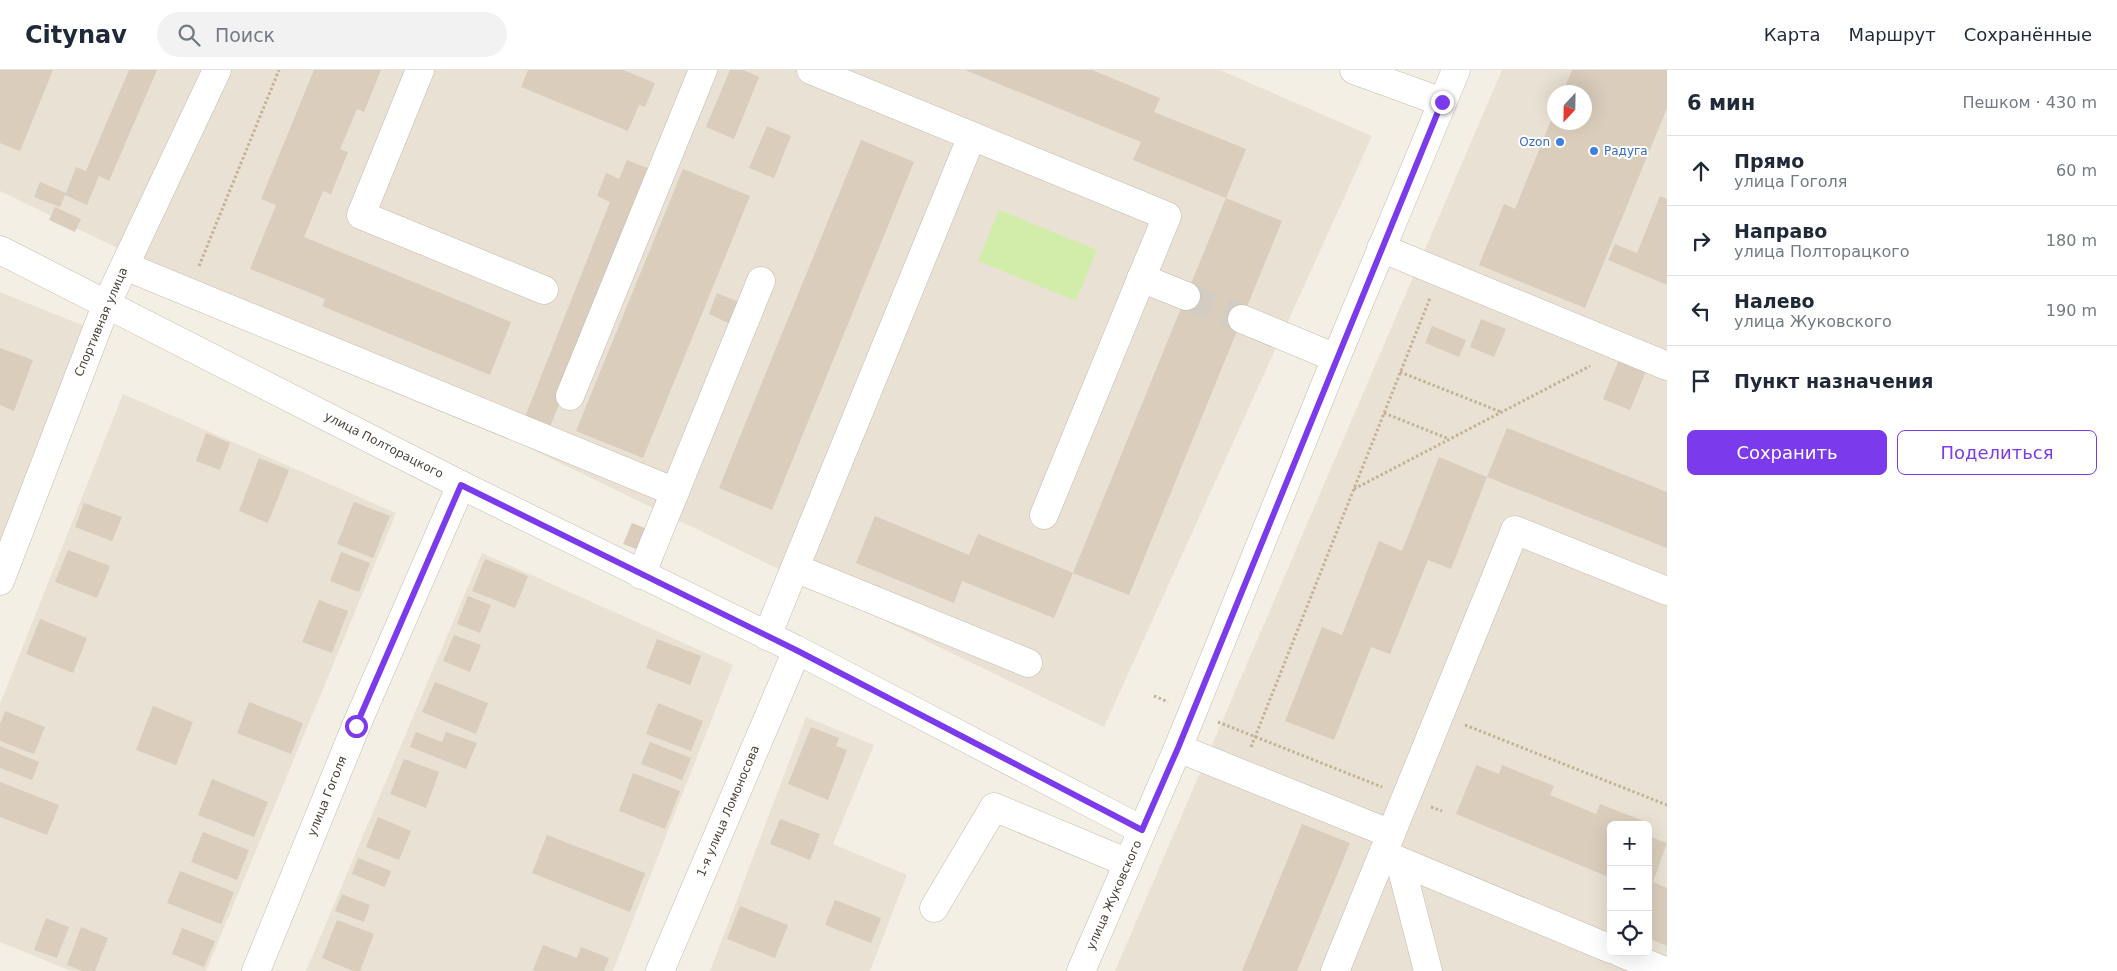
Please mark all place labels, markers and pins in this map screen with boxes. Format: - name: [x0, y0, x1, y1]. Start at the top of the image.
- place label: Ozon: [1519, 135, 1550, 149]
- marker: Ozon: [1554, 136, 1566, 148]
- place label: Радуга: [1604, 144, 1648, 158]
- marker: Радуга: [1588, 145, 1600, 157]

